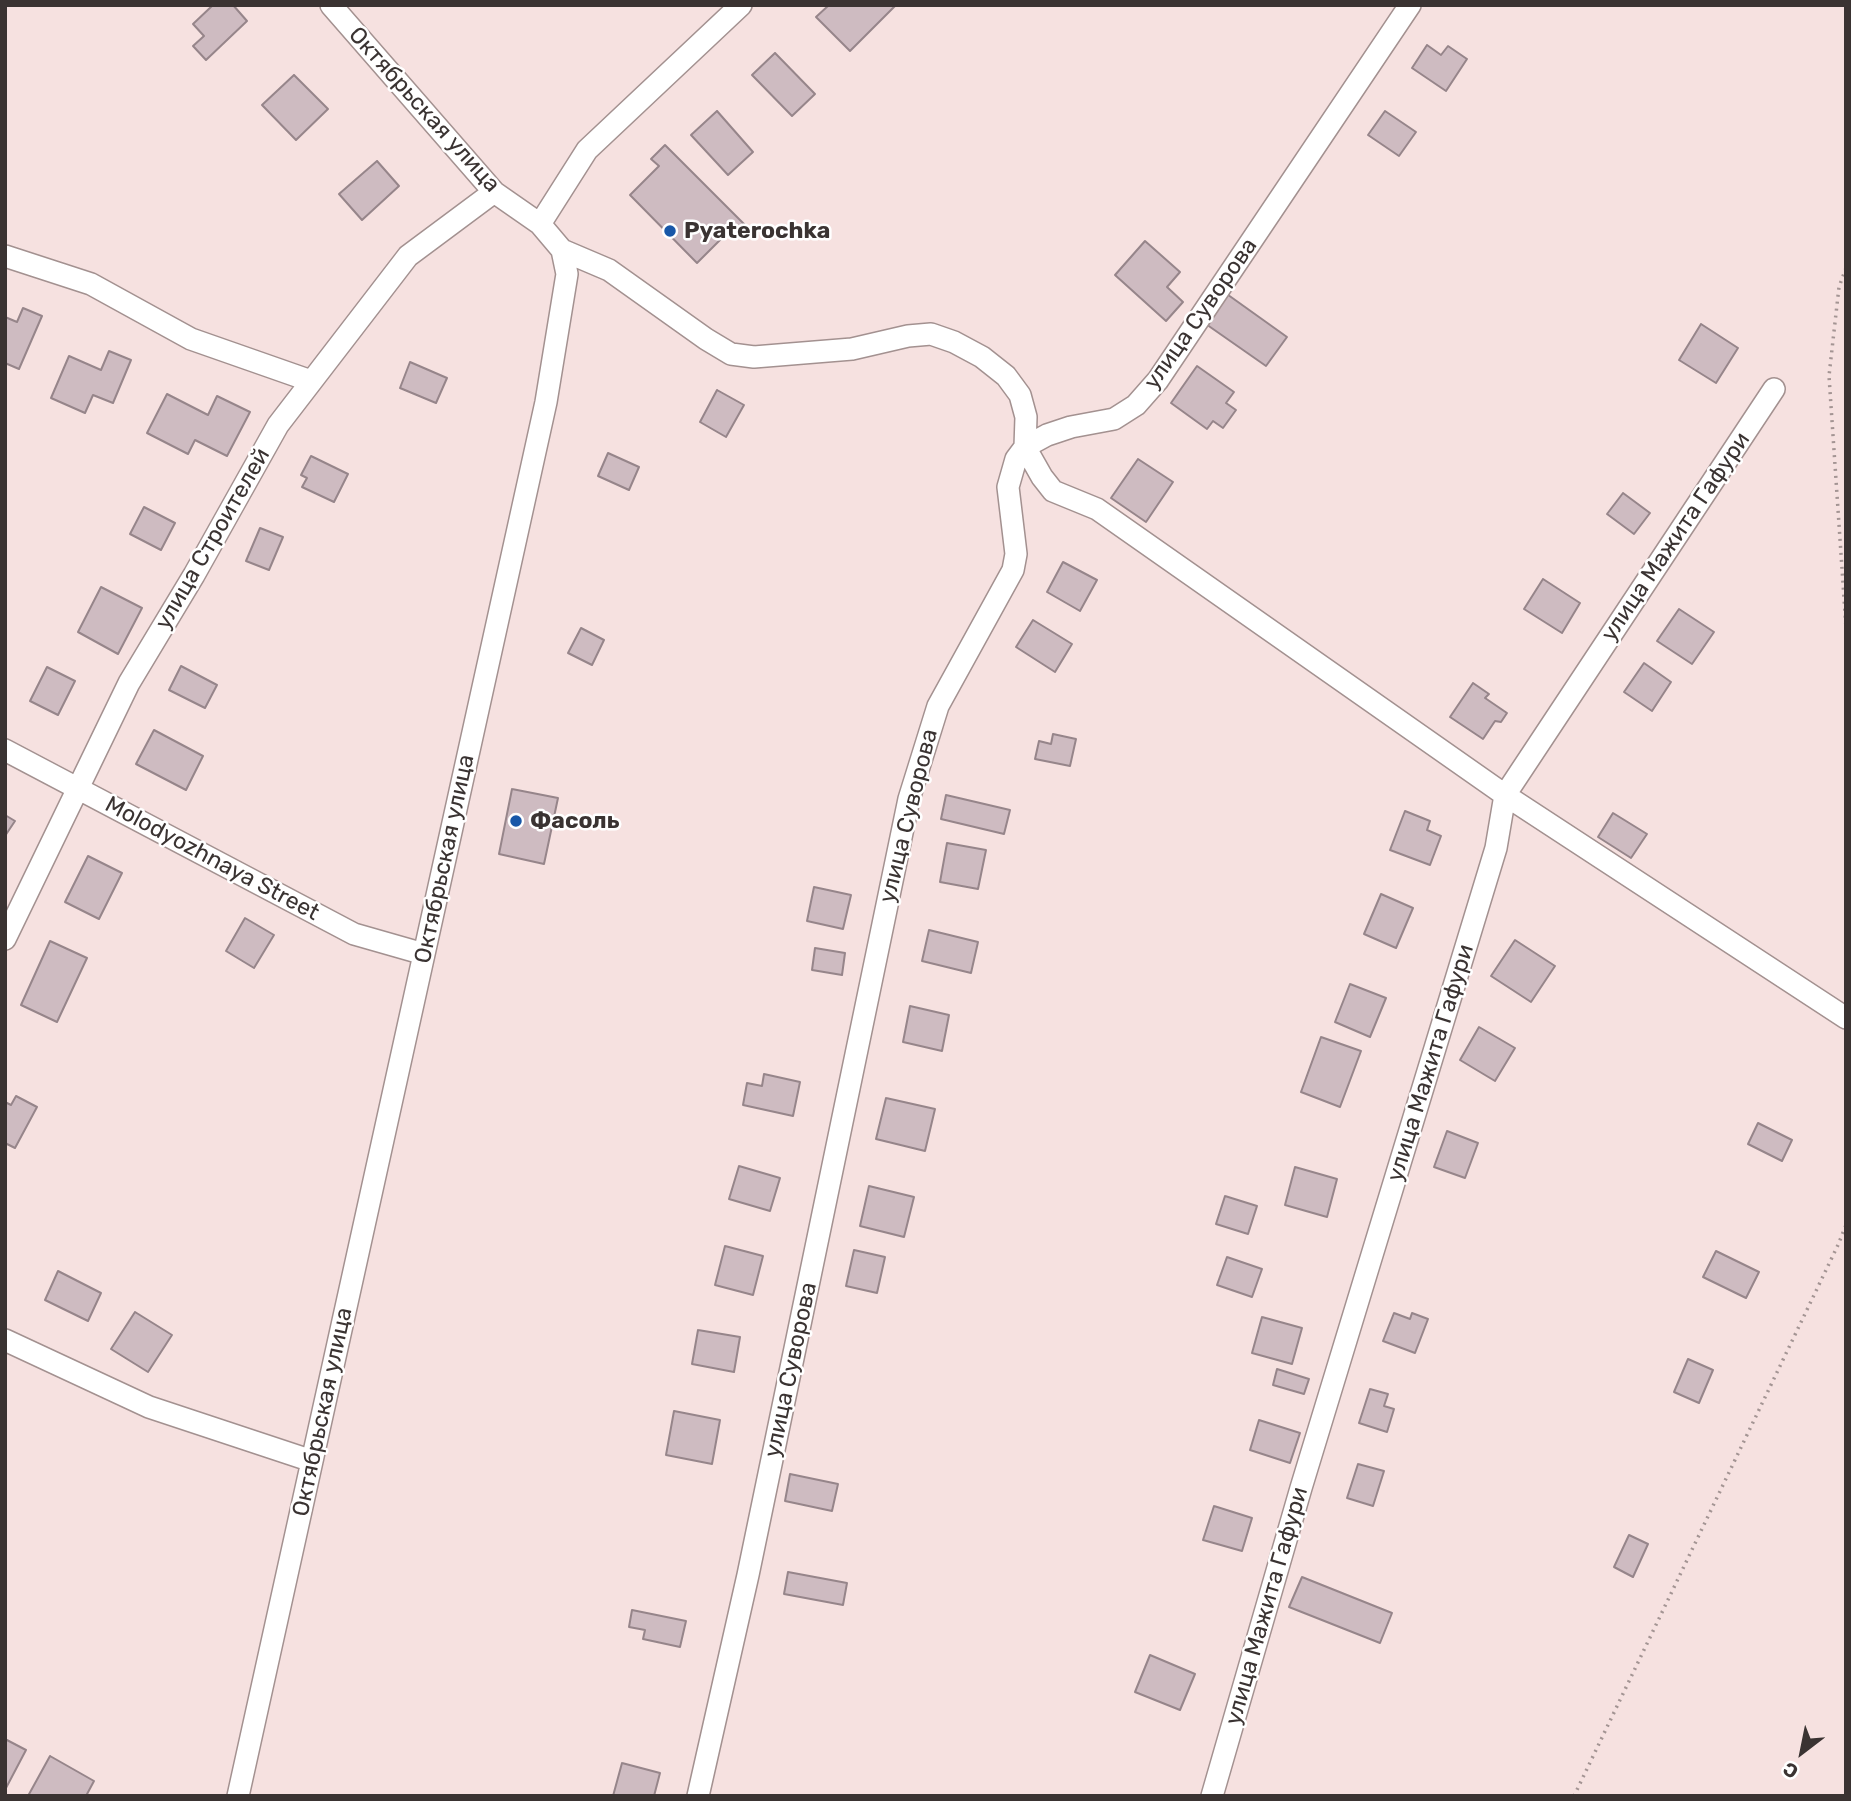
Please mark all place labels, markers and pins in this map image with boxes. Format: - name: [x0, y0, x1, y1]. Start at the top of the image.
- place label: Pyaterochka: [684, 217, 830, 245]
- marker: Pyaterochka: [662, 223, 678, 239]
- place label: Фасоль: [530, 807, 620, 835]
- marker: Фасоль: [508, 813, 524, 829]

